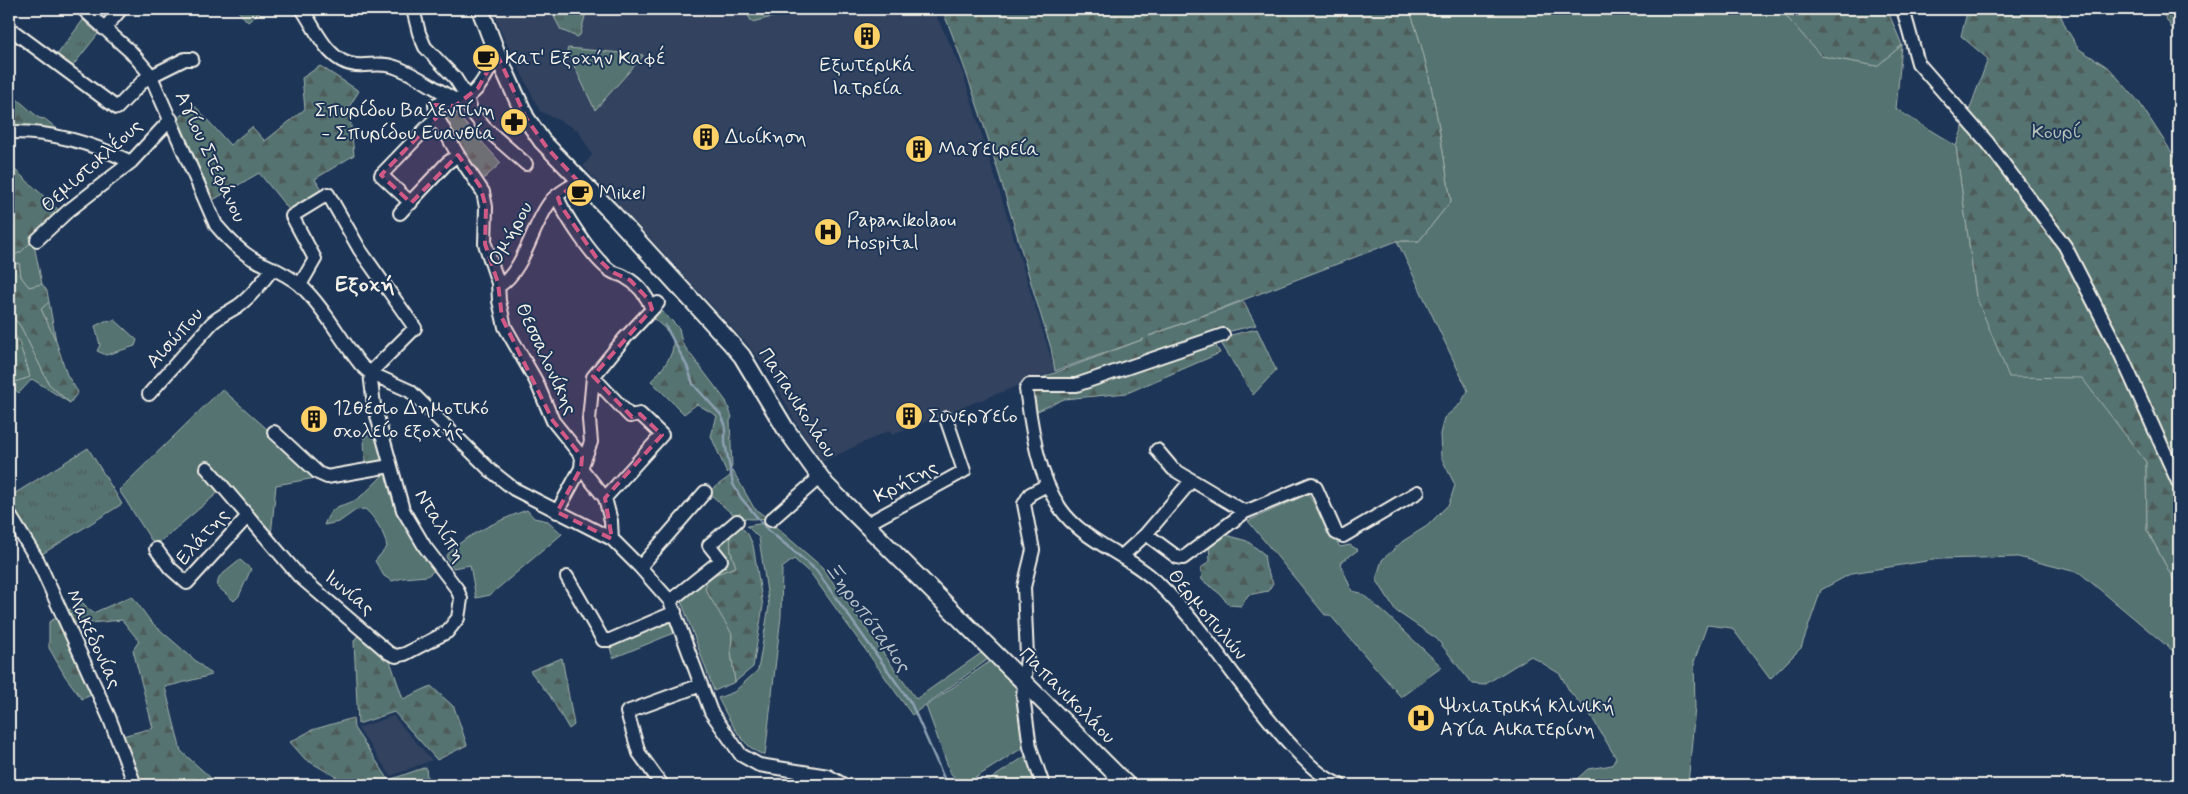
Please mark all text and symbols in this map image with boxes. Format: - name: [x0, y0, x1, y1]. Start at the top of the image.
- building icon: Εξωτερικά Ιατρεία: [852, 21, 882, 51]
- cafe icon: Κατ' Εξοχήν Καφέ: [471, 43, 501, 73]
- place label: Κατ' Εξοχήν Καφέ: [505, 45, 665, 72]
- place label: Εξωτερικά Ιατρεία: [820, 52, 915, 102]
- street label: Αγίου Στεφάνου: [168, 87, 252, 227]
- place label: Σπυρίδου Βαλεντίνη - Σπυρίδου Ευανθία: [315, 97, 495, 147]
- pharmacy icon: Σπυρίδου Βαλεντίνη - Σπυρίδου Ευανθία: [499, 107, 529, 137]
- street label: Θεμιστοκλέους: [35, 113, 149, 219]
- park label: Κουρί: [2032, 119, 2081, 146]
- building icon: Διοίκηση: [691, 122, 721, 152]
- place label: Διοίκηση: [725, 124, 807, 151]
- building icon: Μαγειρεία: [904, 134, 934, 164]
- place label: Μαγειρεία: [938, 136, 1039, 163]
- cafe icon: Mikel: [565, 178, 595, 208]
- place label: Mikel: [599, 180, 645, 207]
- street label: Ομήρου: [482, 197, 540, 271]
- place label: Papanikolaou Hospital: [847, 207, 956, 257]
- hospital icon: Papanikolaou Hospital: [813, 217, 843, 247]
- district label: Εξοχή: [335, 271, 395, 299]
- street label: Θεσσαλονίκης: [508, 299, 584, 420]
- street label: Αισώπου: [140, 302, 210, 374]
- street label: Παπανικολάου: [751, 343, 843, 463]
- place label: 12θέσιο Δημοτικό σχολείο εξοχής: [333, 395, 489, 445]
- building icon: Συνεργείο: [894, 401, 924, 431]
- place label: Συνεργείο: [928, 403, 1018, 430]
- building icon: 12θέσιο Δημοτικό σχολείο εξοχής: [299, 404, 329, 434]
- street label: Κρήτης: [869, 454, 943, 510]
- street label: Νταλίπη: [408, 484, 472, 568]
- street label: Ελάτης: [170, 503, 236, 571]
- water label: Ξηροπόταμος: [817, 556, 918, 680]
- street label: Ιωνίας: [318, 564, 380, 622]
- street label: Θερμοπυλών: [1161, 564, 1253, 667]
- street label: Μακεδονίας: [58, 585, 128, 693]
- street label: Παπανικολάου: [1013, 642, 1121, 750]
- place label: Ψυχιατρική κλινική Αγία Αικατερίνη: [1439, 693, 1615, 743]
- hospital icon: Ψυχιατρική κλινική Αγία Αικατερίνη: [1406, 703, 1436, 733]

